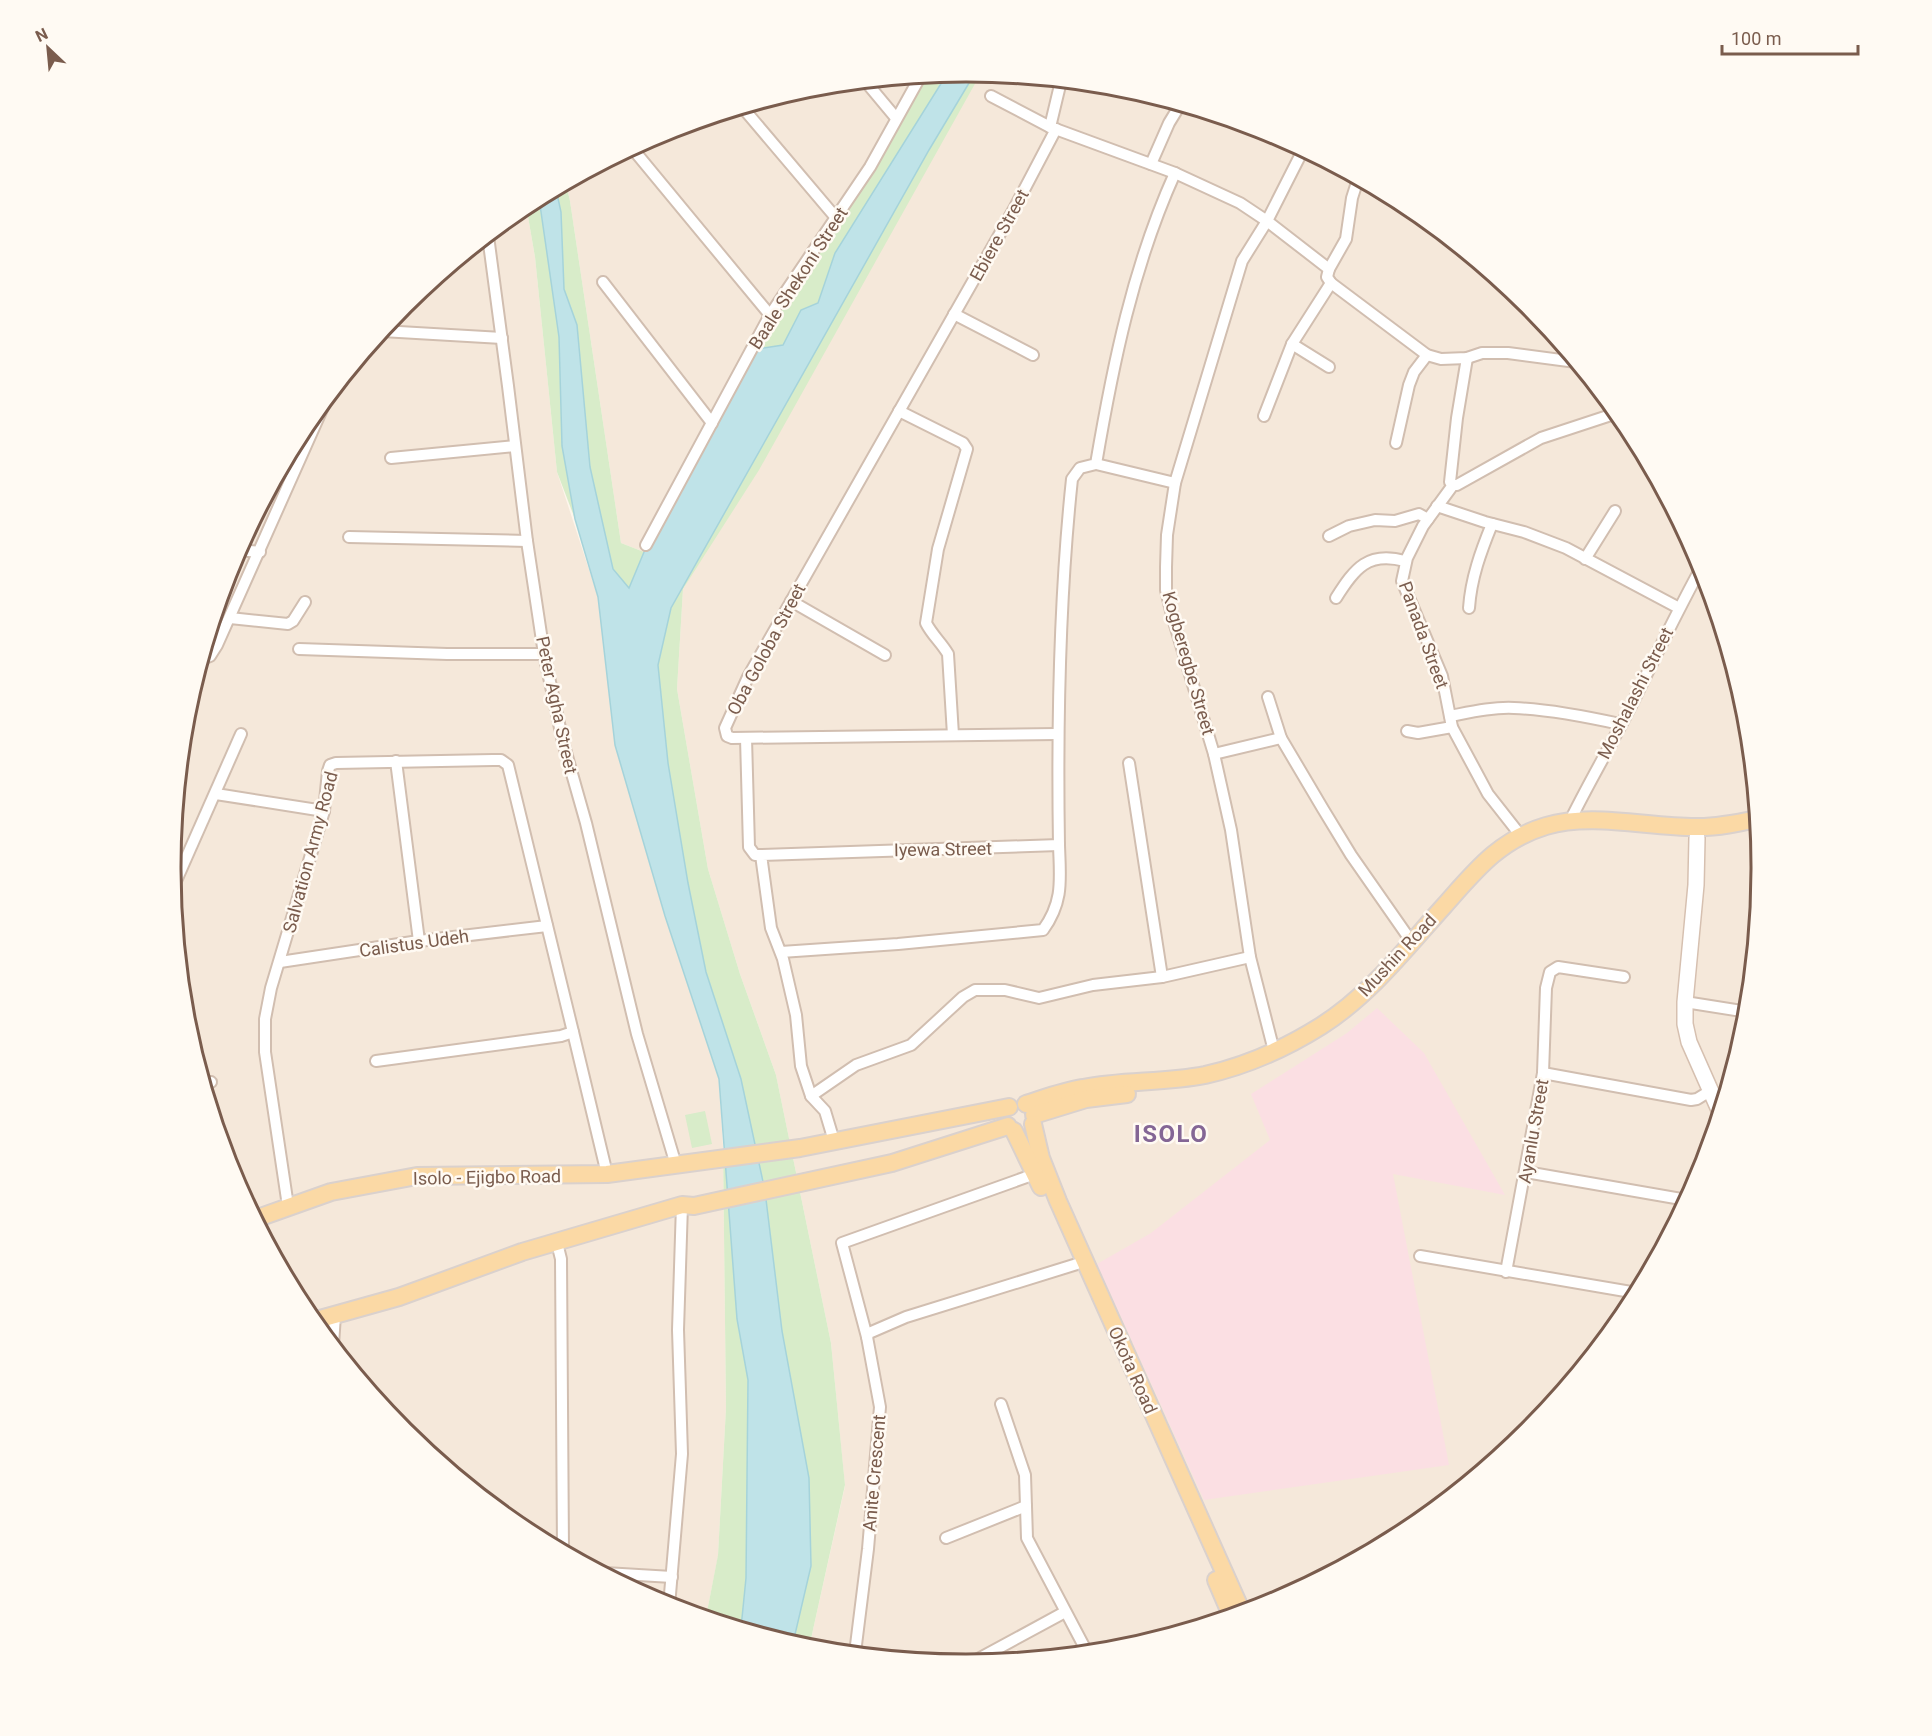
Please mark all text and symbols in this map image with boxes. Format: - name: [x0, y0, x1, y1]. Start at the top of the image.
- north arrow: [18, 18, 78, 78]
- scale bar: [1722, 18, 1858, 56]
- text: N: [32, 24, 51, 46]
- text: 100 m: [1731, 28, 1782, 49]
- street label: Ebiere Street: [965, 185, 1033, 285]
- street label: Baale Shekoni Street: [744, 203, 852, 353]
- street label: Panada Street: [1395, 578, 1453, 692]
- street label: Oba Goloba Street: [723, 580, 810, 718]
- street label: Kogberegbe Street: [1158, 589, 1220, 737]
- street label: Moshalashi Street: [1593, 624, 1677, 762]
- street label: Peter Agha Street: [532, 634, 582, 776]
- street label: Salvation Army Road: [278, 769, 342, 935]
- street label: Iyewa Street: [894, 838, 992, 860]
- street label: Mushin Road: [1354, 909, 1440, 1001]
- street label: Calistus Udeh: [358, 925, 470, 961]
- street label: Ayanlu Street: [1513, 1077, 1553, 1185]
- district label: ISOLO: [1134, 1120, 1208, 1148]
- street label: Isolo - Ejigbo Road: [413, 1165, 561, 1189]
- street label: Okota Road: [1104, 1323, 1162, 1417]
- street label: Anite Crescent: [858, 1414, 890, 1532]

